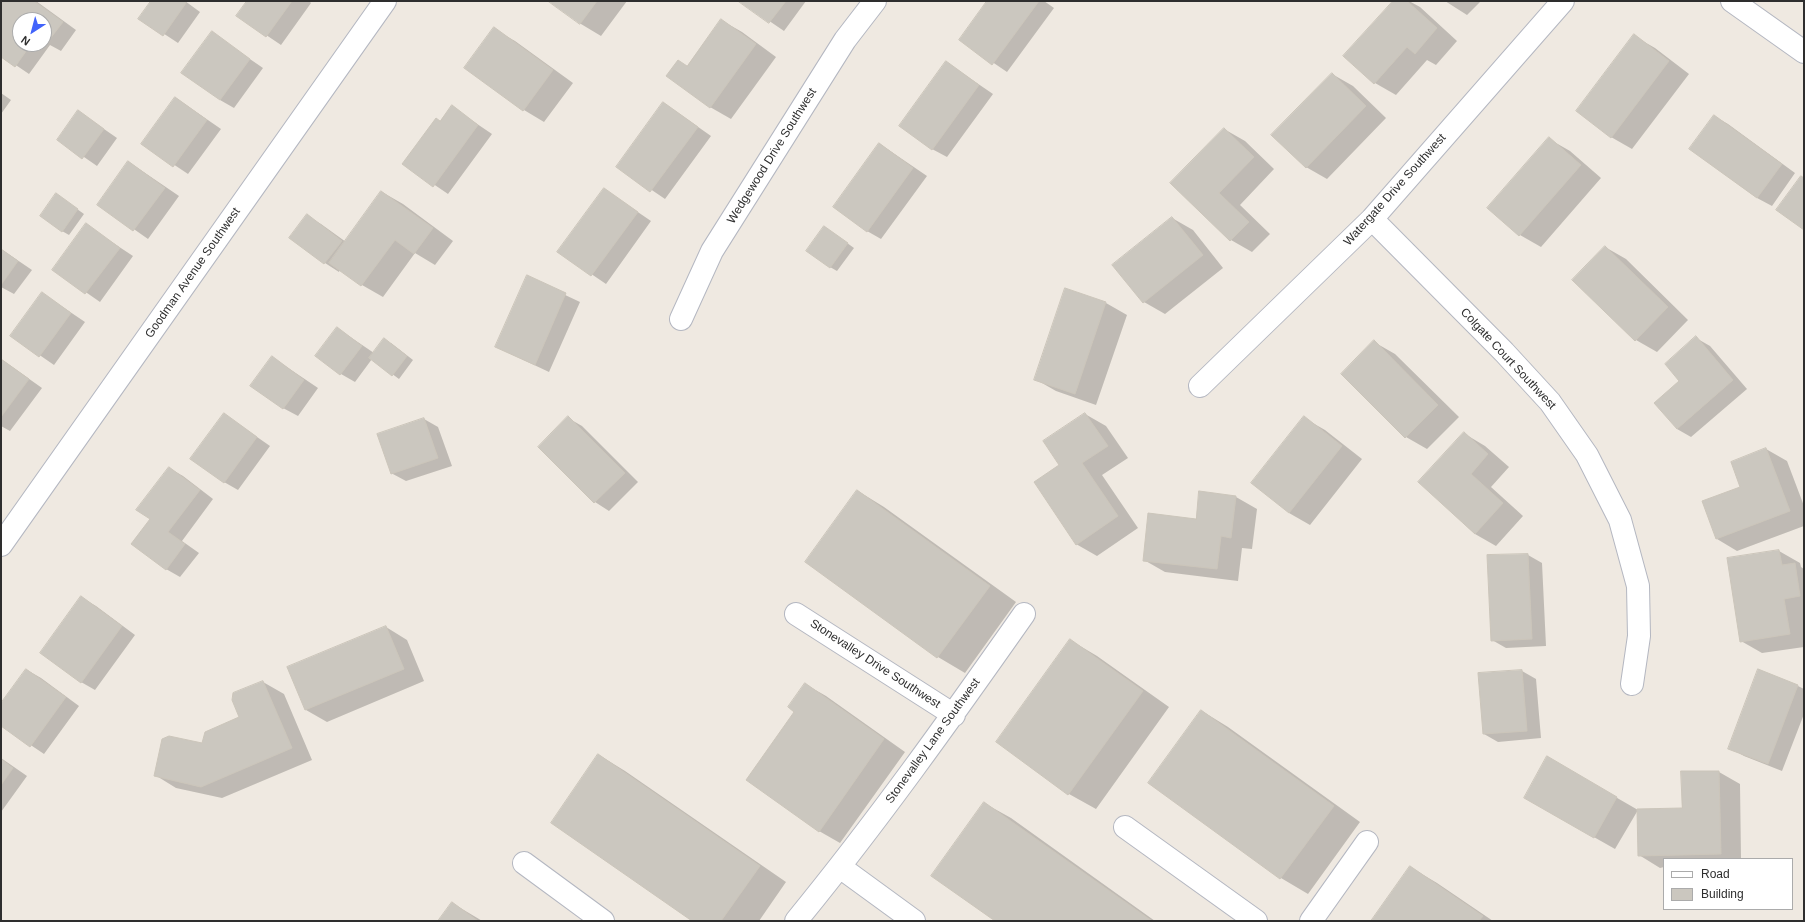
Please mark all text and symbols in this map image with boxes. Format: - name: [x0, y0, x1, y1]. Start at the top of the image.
- north arrow: [12, 12, 52, 52]
- text: N: [19, 34, 32, 48]
- street label: Wedgewood Drive Southwest: [724, 86, 820, 226]
- street label: Watergate Drive Southwest: [1341, 131, 1449, 249]
- street label: Goodman Avenue Southwest: [142, 205, 244, 341]
- street label: Colgate Court Southwest: [1457, 305, 1559, 413]
- street label: Stonevalley Drive Southwest: [807, 616, 943, 712]
- street label: Stonevalley Lane Southwest: [883, 676, 983, 806]
- legend: [1663, 858, 1793, 910]
- text: Road: [1701, 867, 1730, 881]
- text: Building: [1701, 887, 1744, 901]

